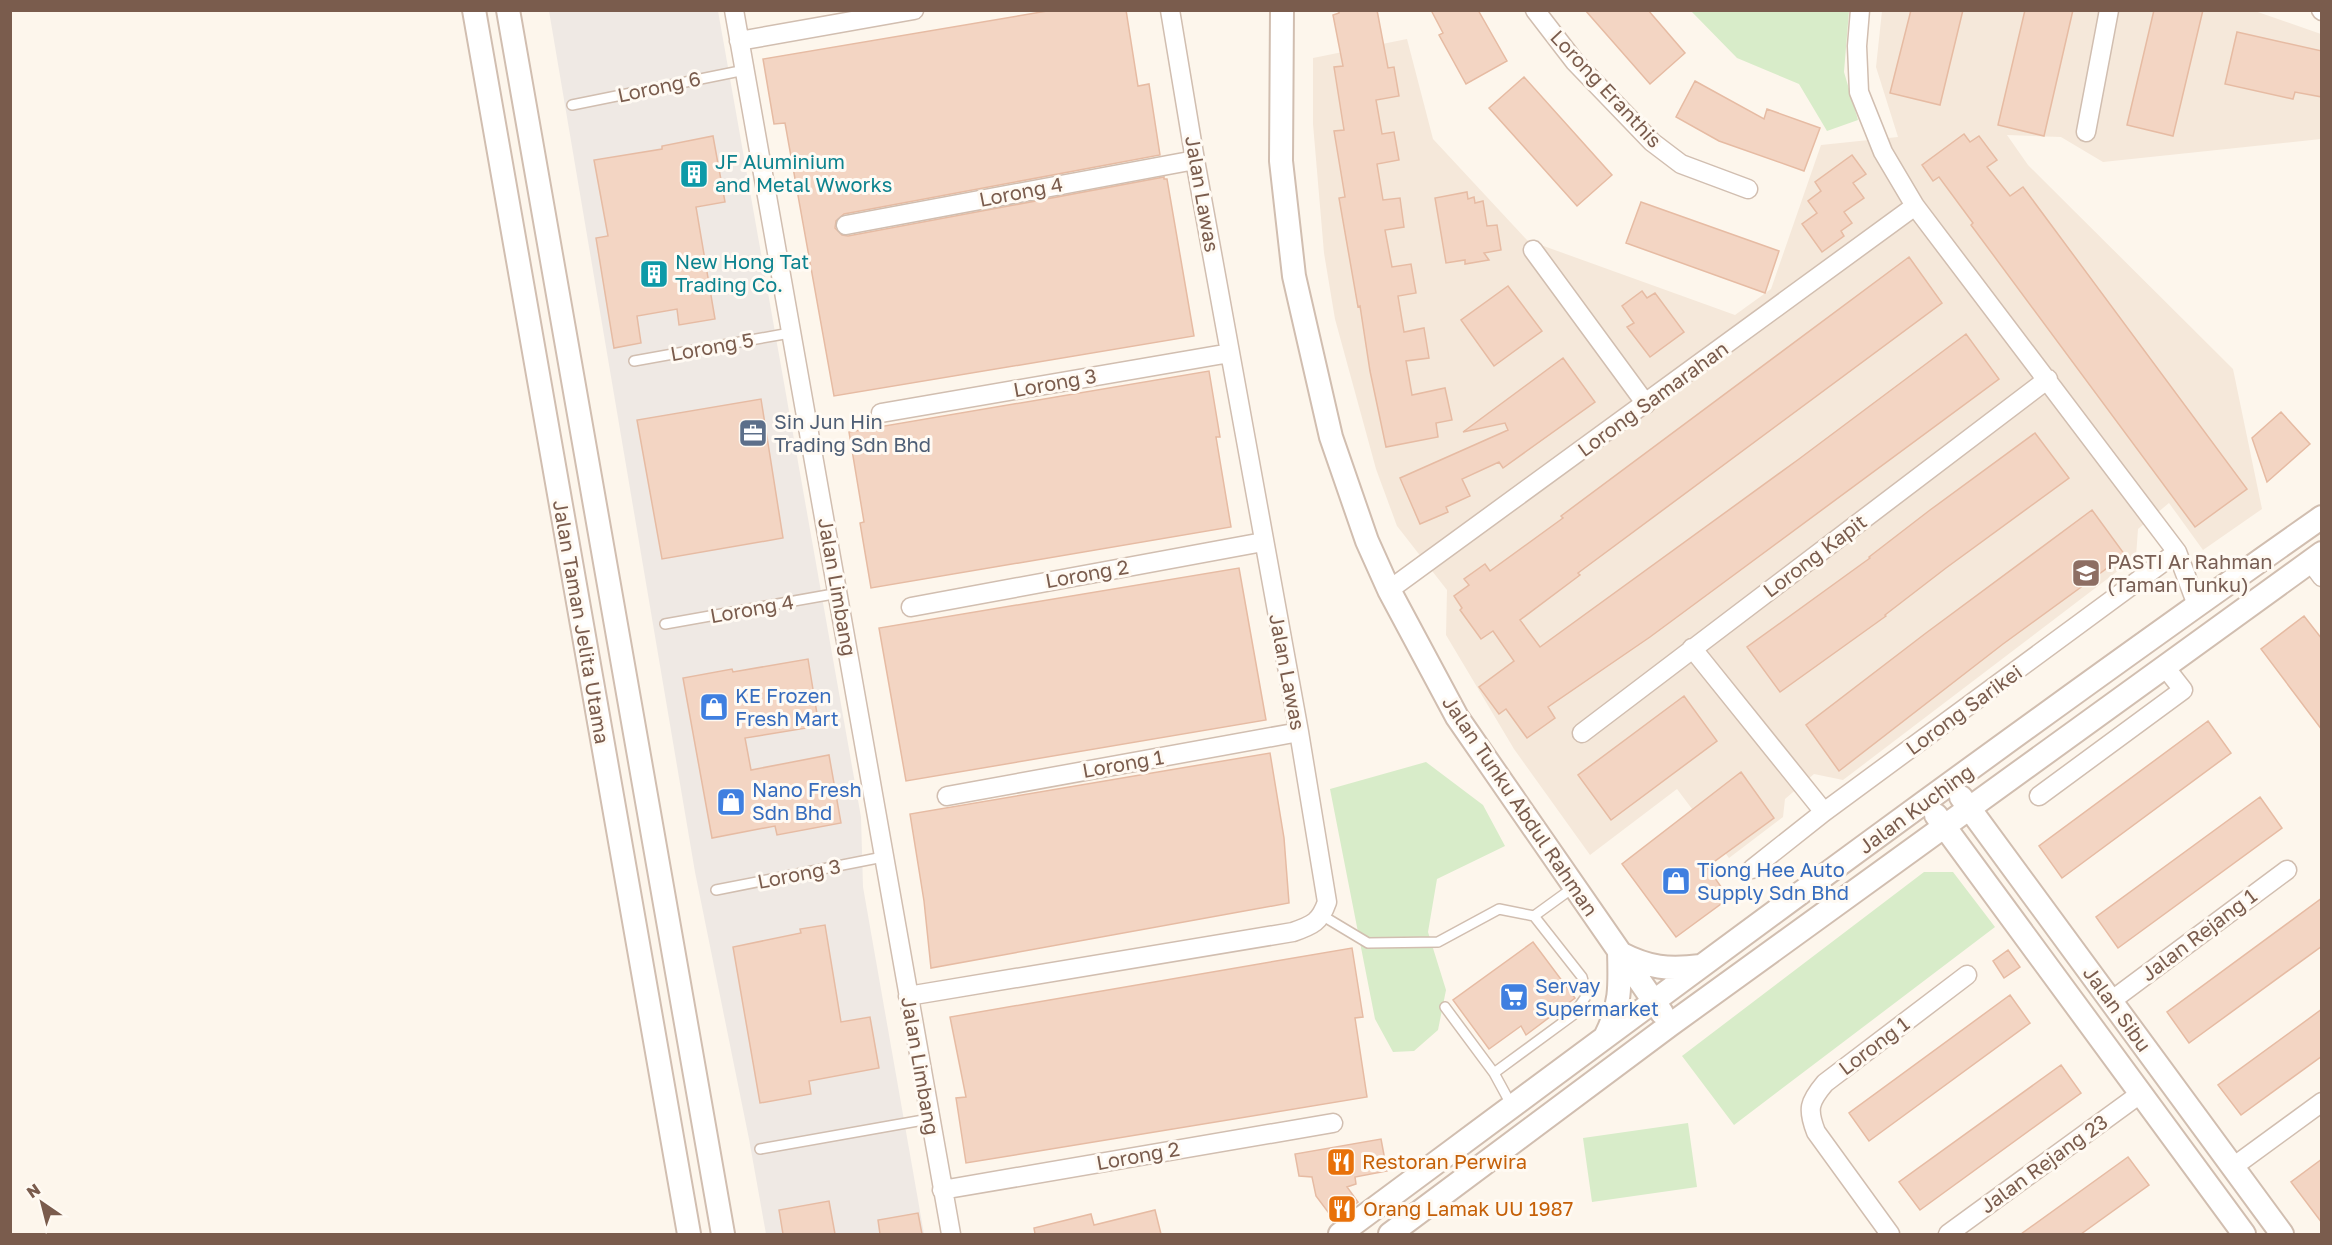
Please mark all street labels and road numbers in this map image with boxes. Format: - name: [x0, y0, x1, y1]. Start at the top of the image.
- street label: Lorong Eranthis: [1546, 25, 1667, 152]
- street label: Lorong 6: [615, 65, 703, 107]
- street label: Jalan Lawas: [1181, 134, 1225, 254]
- street label: Lorong 4: [977, 171, 1065, 211]
- street label: Lorong 5: [668, 327, 755, 365]
- street label: Lorong Samarahan: [1572, 335, 1732, 461]
- street label: Lorong 3: [1011, 363, 1098, 401]
- street label: Jalan Taman Jelita Utama: [549, 498, 615, 746]
- street label: Lorong Kapit: [1758, 509, 1871, 602]
- street label: Jalan Limbang: [814, 516, 862, 658]
- street label: Lorong 2: [1043, 554, 1130, 592]
- street label: Lorong 4: [708, 589, 796, 627]
- street label: Jalan Lawas: [1265, 612, 1311, 732]
- street label: Lorong Sarikei: [1901, 659, 2026, 759]
- street label: Jalan Tunku Abdul Rahman: [1438, 691, 1604, 920]
- street label: Lorong 1: [1080, 744, 1166, 782]
- street label: Jalan Kuching: [1853, 758, 1978, 858]
- street label: Lorong 3: [755, 853, 842, 893]
- street label: Jalan Rejang 1: [2136, 883, 2261, 985]
- street label: Jalan Sibu: [2079, 961, 2157, 1056]
- street label: Jalan Limbang: [897, 995, 945, 1137]
- street label: Lorong 1: [1833, 1011, 1914, 1079]
- street label: Jalan Rejang 23: [1975, 1109, 2112, 1218]
- street label: Lorong 2: [1094, 1136, 1181, 1174]

